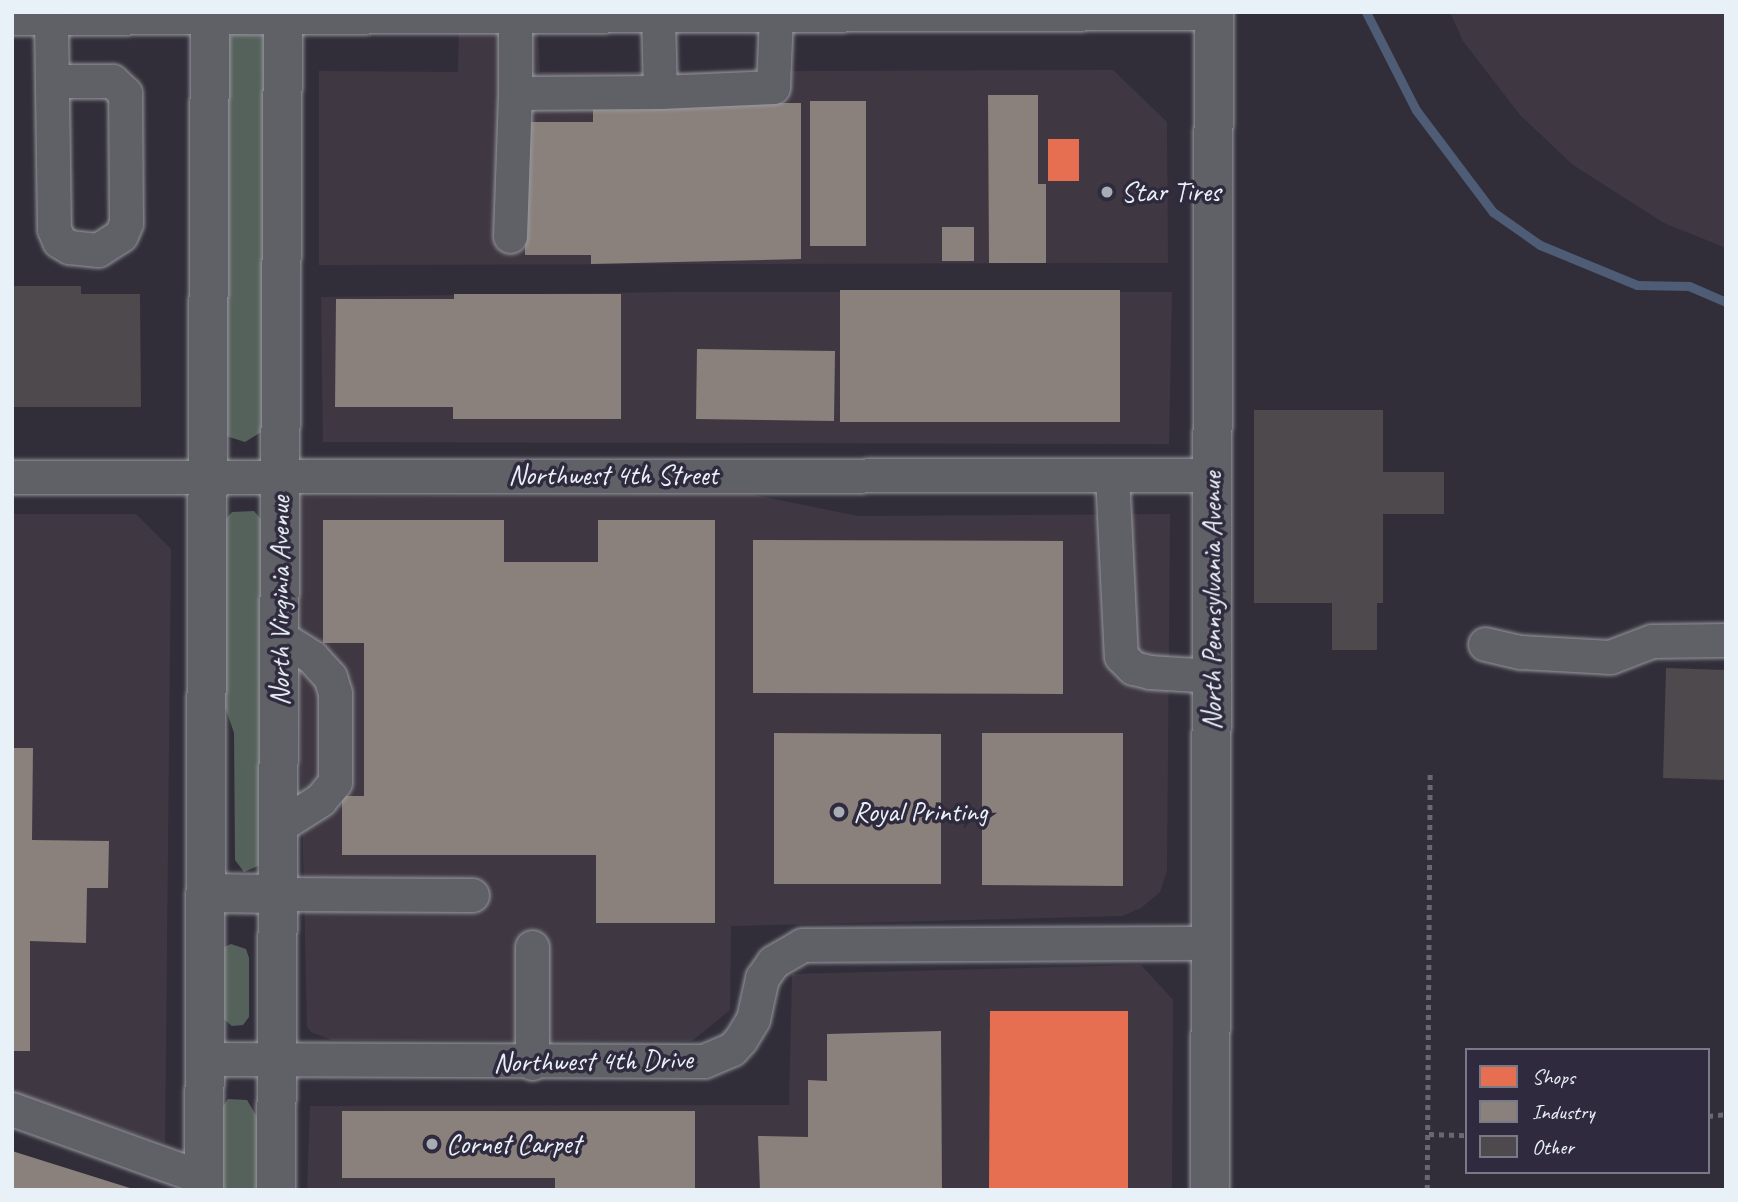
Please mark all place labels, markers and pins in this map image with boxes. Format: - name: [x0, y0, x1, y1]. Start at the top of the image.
- place label: Star Tires: [1121, 175, 1220, 209]
- marker: Star Tires: [1099, 184, 1115, 200]
- place label: Royal Printing: [853, 795, 988, 829]
- marker: Royal Printing: [831, 804, 847, 820]
- place label: Cornet Carpet: [446, 1127, 581, 1161]
- marker: Cornet Carpet: [424, 1136, 440, 1152]

